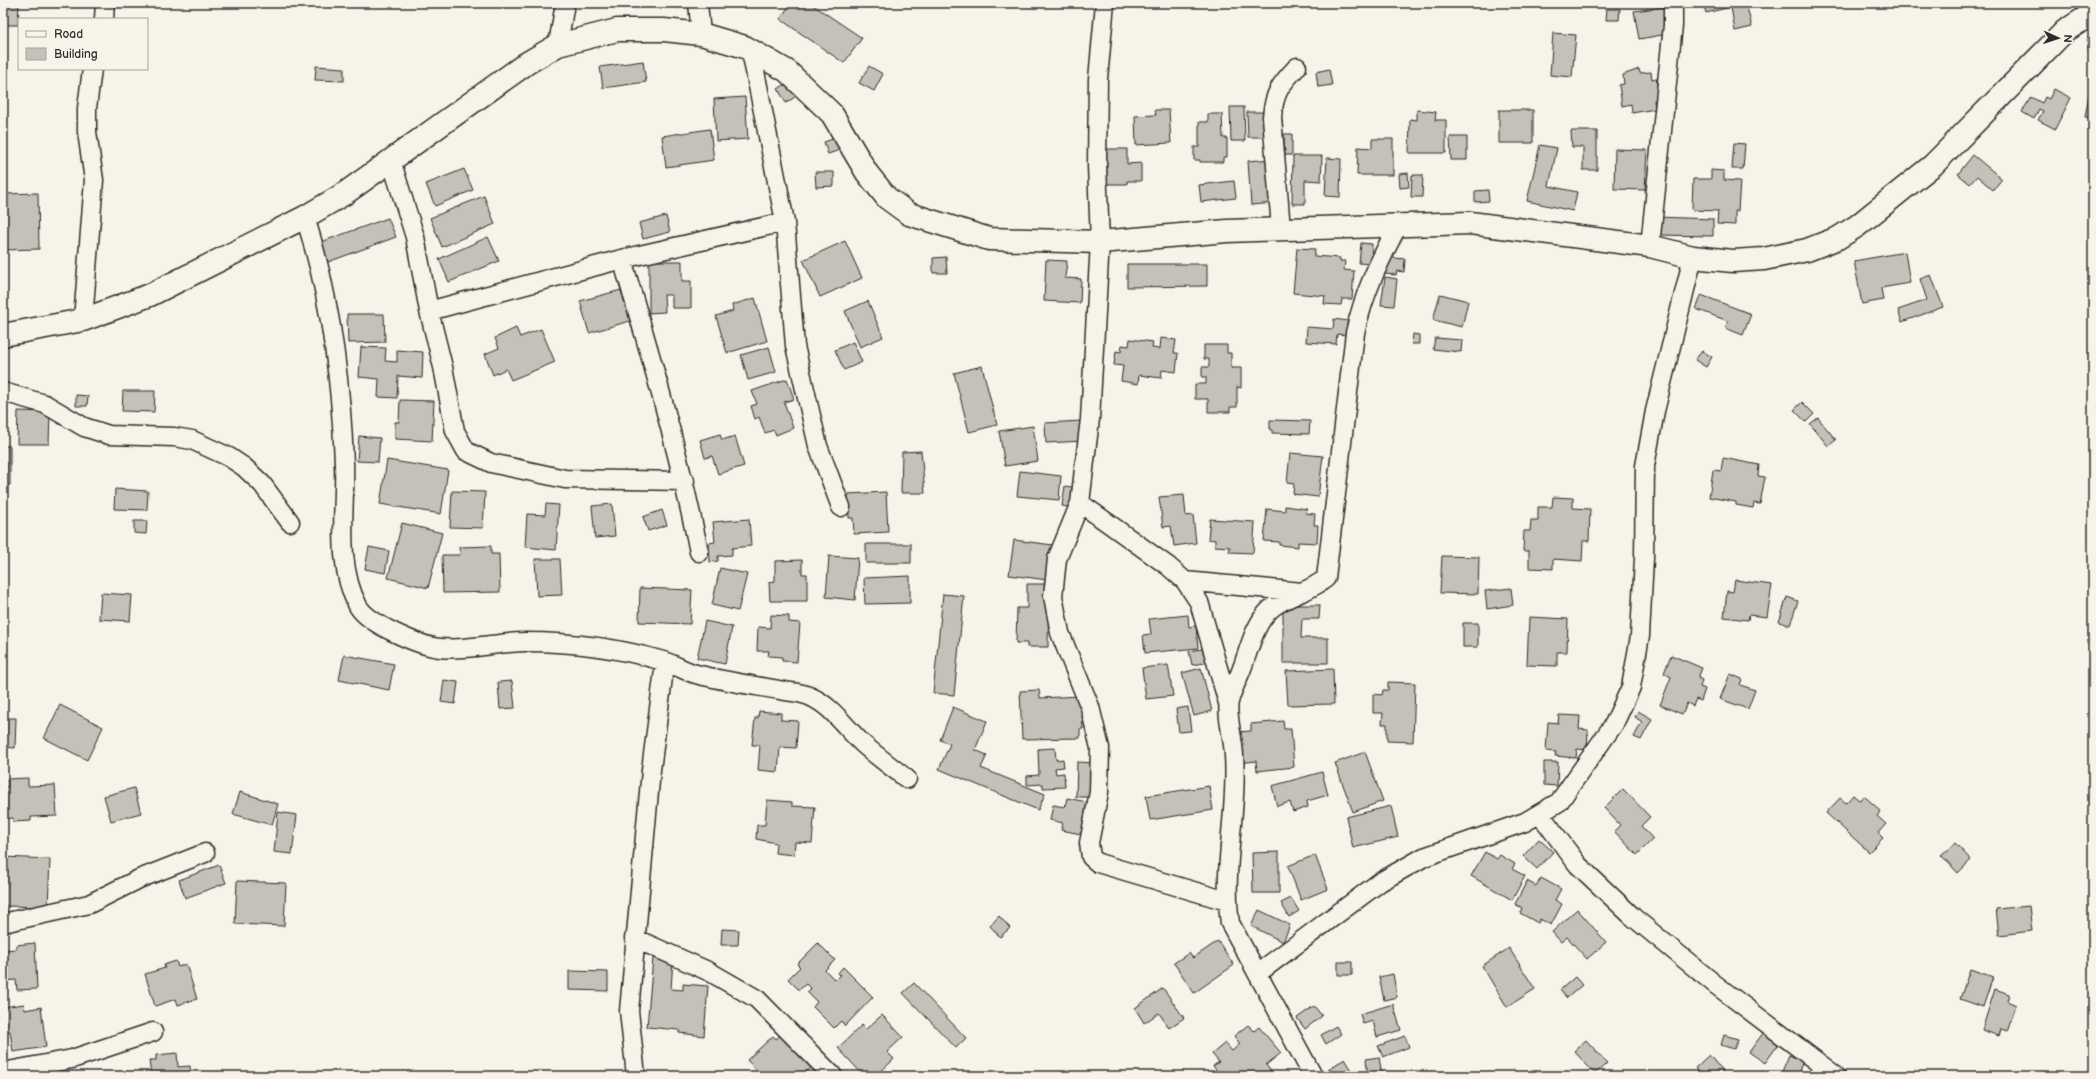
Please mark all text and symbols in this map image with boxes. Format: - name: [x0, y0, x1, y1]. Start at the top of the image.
- legend: [18, 18, 148, 70]
- north arrow: [2038, 18, 2078, 58]
- text: Road: [54, 27, 83, 42]
- text: N: [2061, 34, 2074, 43]
- text: Building: [54, 47, 98, 62]

